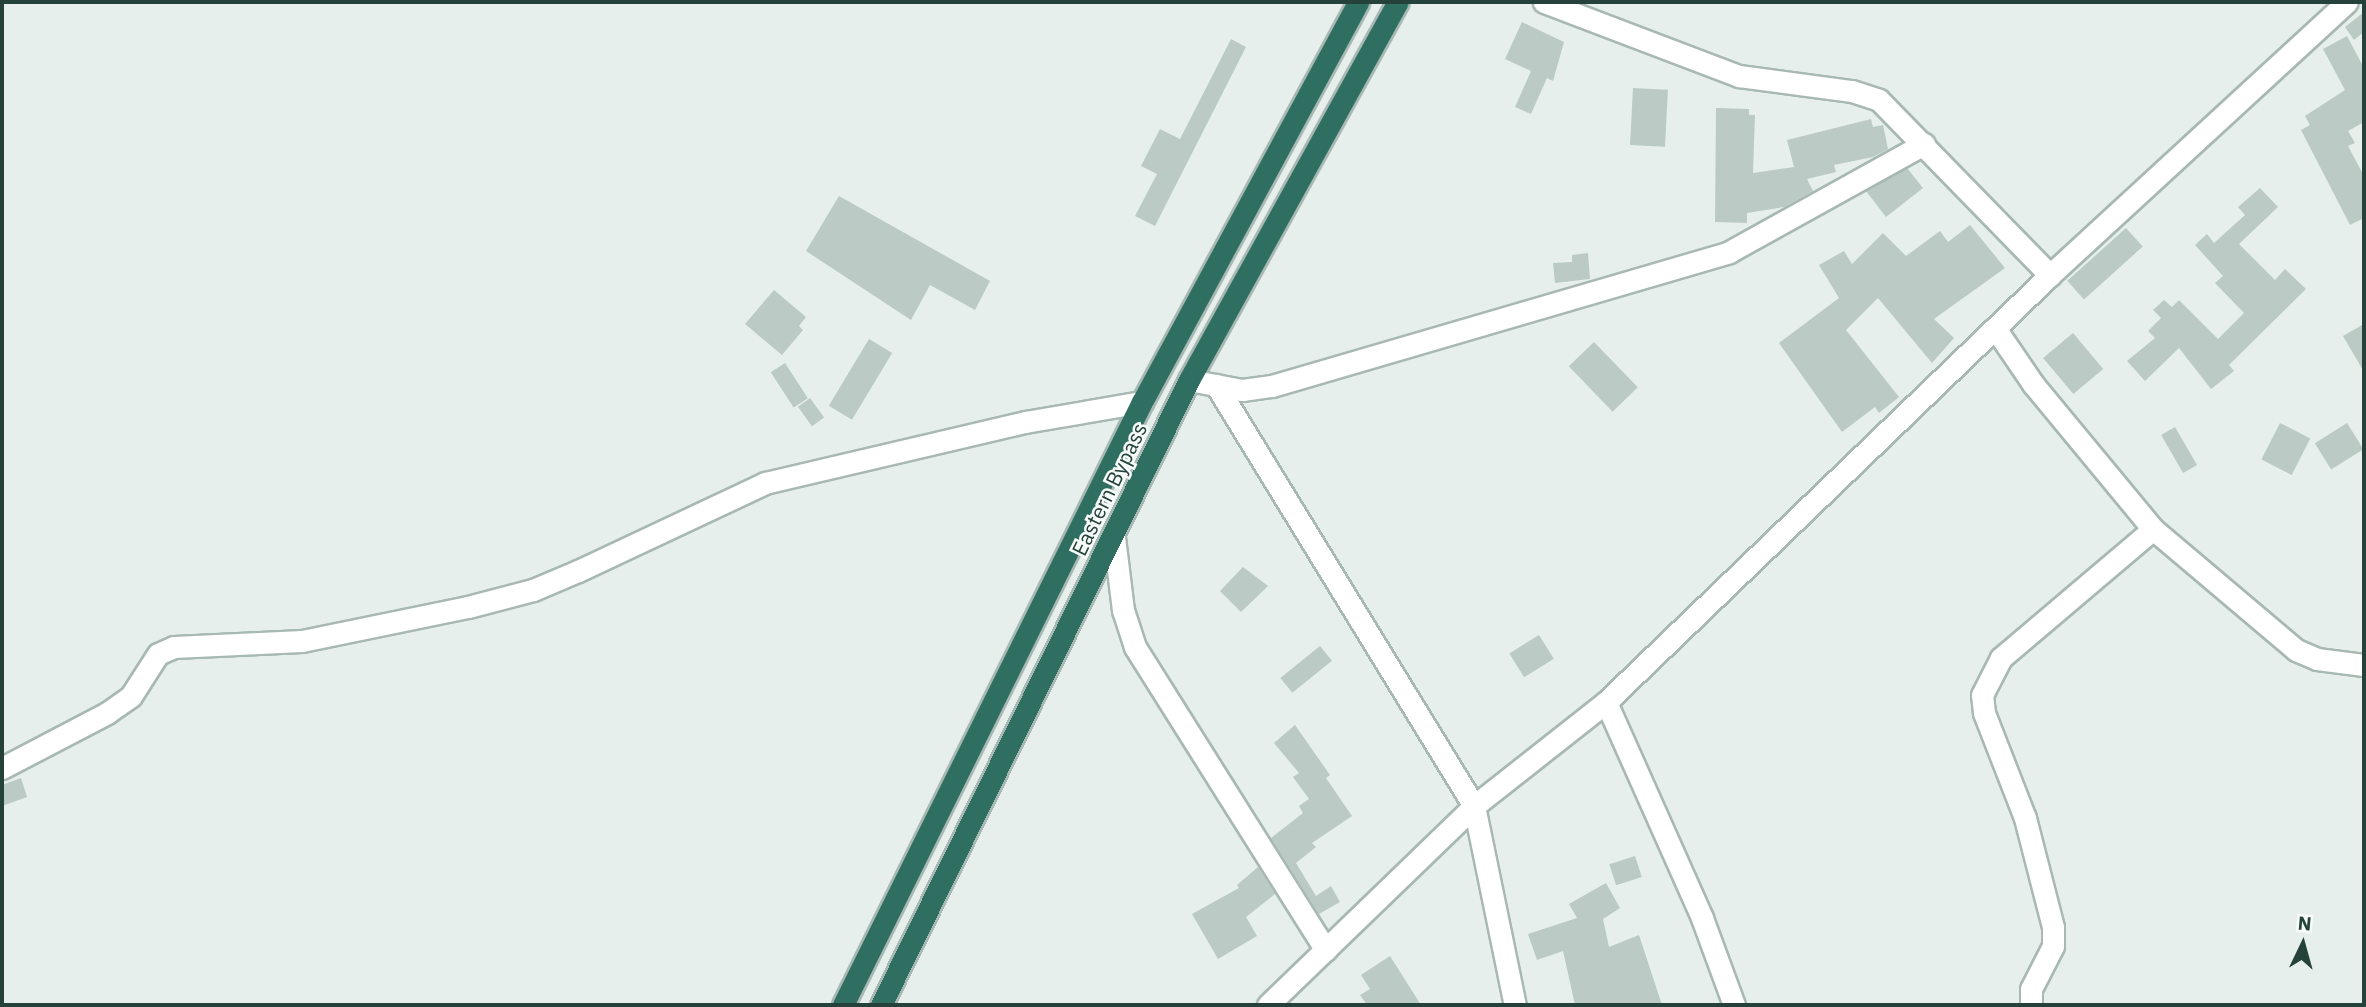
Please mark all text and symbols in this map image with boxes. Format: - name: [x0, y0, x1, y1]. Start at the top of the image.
- street label: Eastern Bypass: [1066, 418, 1152, 560]
- north arrow: [2268, 909, 2338, 979]
- text: N: [2297, 911, 2313, 936]

